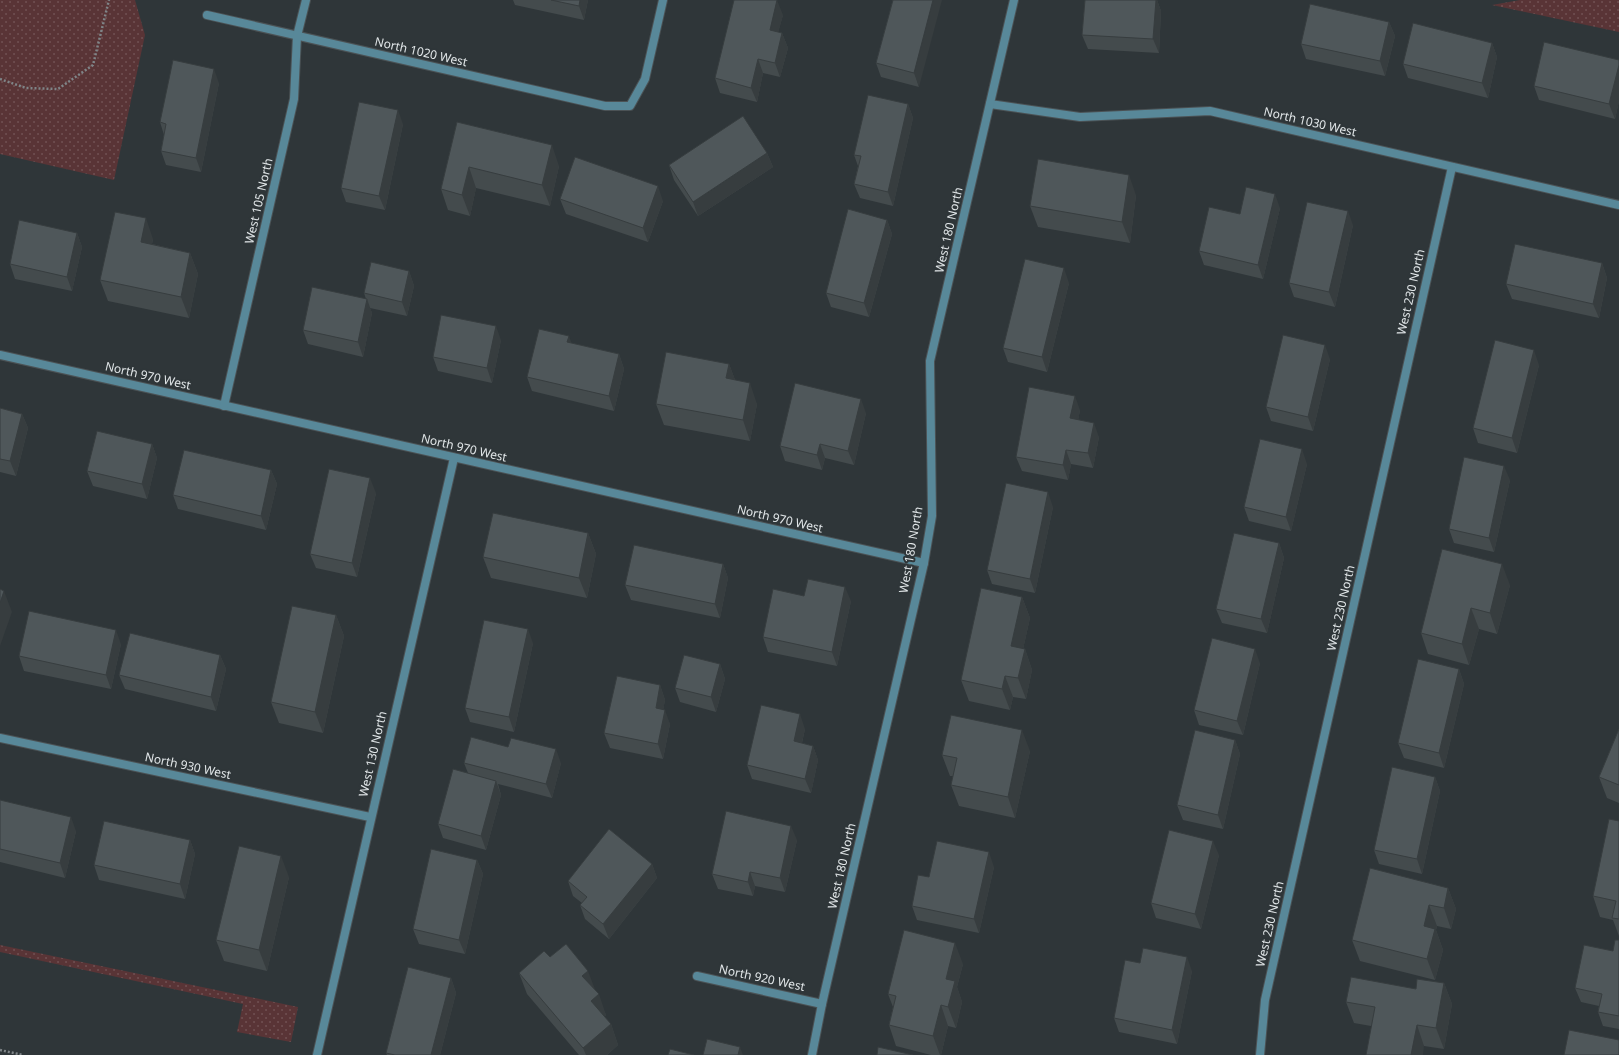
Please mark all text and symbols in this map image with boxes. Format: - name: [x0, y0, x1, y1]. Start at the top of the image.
- street label: North 1020 West: [373, 33, 470, 71]
- street label: North 1030 West: [1262, 103, 1359, 141]
- street label: West 105 North: [240, 156, 277, 246]
- street label: West 180 North: [930, 185, 967, 275]
- street label: West 230 North: [1392, 247, 1429, 337]
- street label: North 970 West: [103, 357, 193, 394]
- street label: North 970 West: [419, 429, 509, 466]
- street label: North 970 West: [735, 500, 825, 537]
- street label: West 180 North: [895, 505, 926, 595]
- street label: West 230 North: [1322, 563, 1359, 653]
- street label: West 130 North: [354, 709, 391, 799]
- street label: North 930 West: [143, 748, 233, 783]
- street label: West 180 North: [823, 821, 860, 911]
- street label: West 230 North: [1251, 879, 1288, 969]
- street label: North 920 West: [717, 960, 807, 995]

